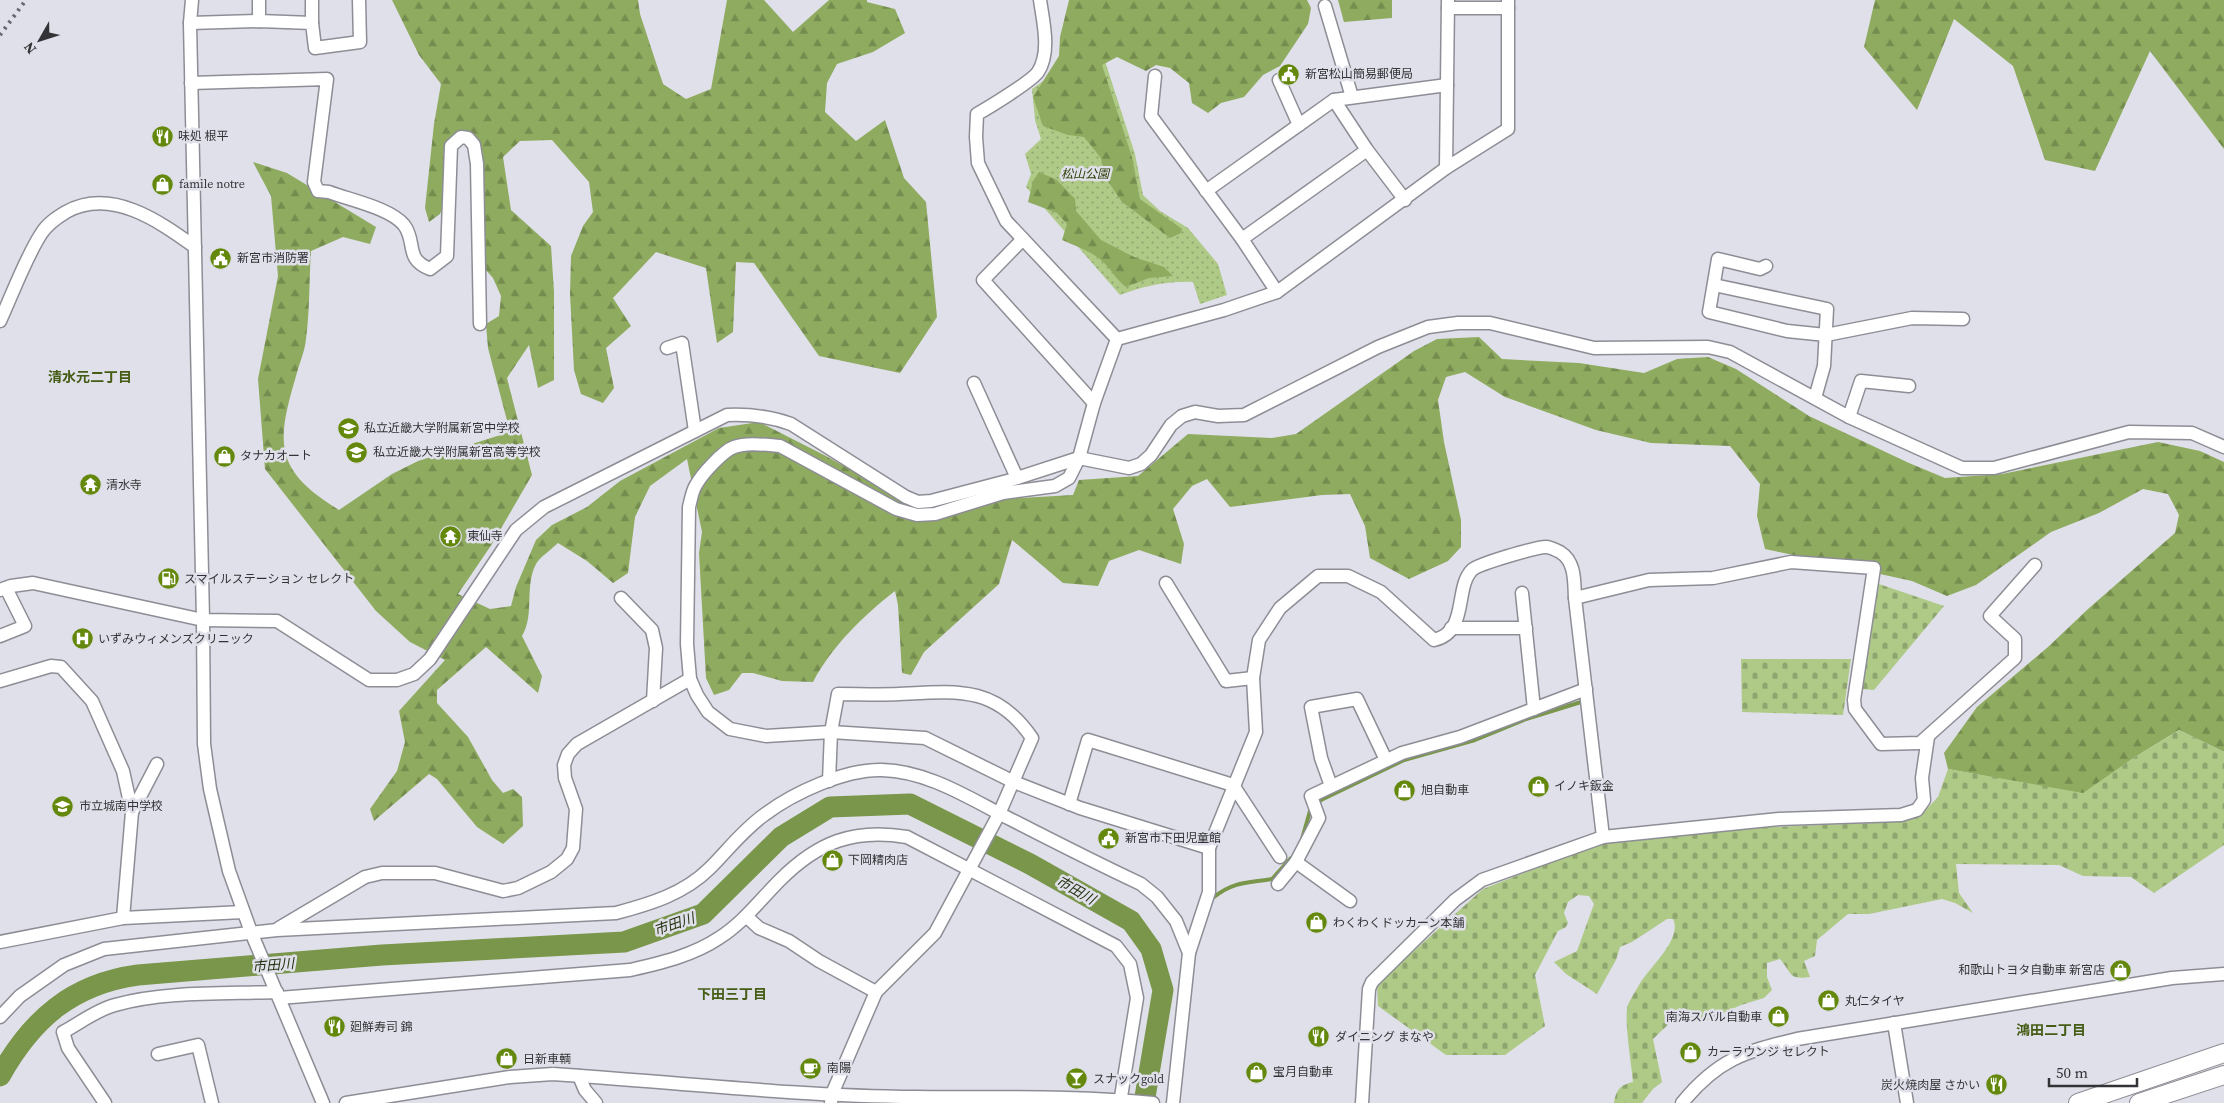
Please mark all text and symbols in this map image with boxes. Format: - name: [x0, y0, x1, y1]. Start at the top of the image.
- north arrow: [15, 15, 65, 65]
- text: N: [19, 38, 41, 58]
- public building icon: 新宮松山簡易郵便局: [1277, 62, 1301, 86]
- place label: 新宮松山簡易郵便局: [1305, 66, 1413, 82]
- restaurant icon: 味処 根平: [150, 124, 174, 148]
- place label: 味処 根平: [178, 128, 229, 144]
- park label: 松山公園: [1061, 166, 1111, 182]
- shop icon: famile notre: [151, 172, 175, 196]
- place label: famile notre: [179, 176, 245, 192]
- public building icon: 新宮市消防署: [209, 246, 233, 270]
- place label: 新宮市消防署: [237, 250, 309, 266]
- district label: 清水元二丁目: [48, 367, 132, 387]
- school or university icon: 私立近畿大学附属新宮中学校: [336, 416, 360, 440]
- place label: 私立近畿大学附属新宮中学校: [364, 420, 520, 436]
- school or university icon: 私立近畿大学附属新宮高等学校: [345, 440, 369, 464]
- shop icon: タナカオート: [212, 444, 236, 468]
- place label: 私立近畿大学附属新宮高等学校: [373, 444, 541, 460]
- place label: タナカオート: [240, 448, 312, 464]
- temple icon: 清水寺: [78, 473, 102, 497]
- place label: 清水寺: [106, 477, 142, 493]
- temple icon: 東仙寺: [439, 524, 463, 548]
- place label: 東仙寺: [467, 528, 503, 544]
- fuel station icon: スマイルステーション セレクト: [156, 567, 180, 591]
- place label: スマイルステーション セレクト: [184, 571, 354, 587]
- hospital icon: いずみウィメンズクリニック: [70, 627, 94, 651]
- place label: いずみウィメンズクリニック: [98, 631, 254, 647]
- shop icon: イノキ鈑金: [1526, 774, 1550, 798]
- shop icon: 旭自動車: [1393, 778, 1417, 802]
- place label: イノキ鈑金: [1554, 778, 1614, 794]
- place label: 旭自動車: [1421, 782, 1469, 798]
- school or university icon: 市立城南中学校: [51, 794, 75, 818]
- place label: 市立城南中学校: [79, 798, 163, 814]
- public building icon: 新宮市下田児童館: [1097, 826, 1121, 850]
- place label: 新宮市下田児童館: [1125, 830, 1221, 846]
- shop icon: 下岡精肉店: [820, 848, 844, 872]
- place label: 下岡精肉店: [848, 852, 908, 868]
- water label: 市田川: [1053, 871, 1101, 910]
- water label: 市田川: [651, 907, 699, 940]
- shop icon: わくわくドッカーン本舗: [1305, 911, 1329, 935]
- place label: わくわくドッカーン本舗: [1333, 915, 1464, 931]
- water label: 市田川: [251, 953, 297, 977]
- shop icon: 和歌山トヨタ自動車 新宮店: [2109, 958, 2133, 982]
- place label: 和歌山トヨタ自動車 新宮店: [1958, 962, 2105, 978]
- district label: 下田三丁目: [697, 984, 767, 1004]
- shop icon: 丸仁タイヤ: [1817, 989, 1841, 1013]
- place label: 丸仁タイヤ: [1845, 993, 1905, 1009]
- shop icon: 南海スバル自動車: [1766, 1005, 1790, 1029]
- place label: 南海スバル自動車: [1666, 1009, 1762, 1025]
- restaurant icon: 廻鮮寿司 錦: [322, 1015, 346, 1039]
- place label: 廻鮮寿司 錦: [350, 1019, 413, 1035]
- district label: 鴻田二丁目: [2016, 1020, 2086, 1040]
- restaurant icon: ダイニング まなや: [1307, 1025, 1331, 1049]
- place label: ダイニング まなや: [1335, 1029, 1434, 1045]
- shop icon: カーラウンジ セレクト: [1679, 1040, 1703, 1064]
- place label: カーラウンジ セレクト: [1707, 1044, 1830, 1060]
- shop icon: 日新車輌: [495, 1047, 519, 1071]
- place label: 日新車輌: [523, 1051, 571, 1067]
- cafe icon: 南陽: [799, 1056, 823, 1080]
- scale bar: [2049, 1056, 2136, 1088]
- place label: 南陽: [827, 1060, 851, 1076]
- shop icon: 宝月自動車: [1245, 1060, 1269, 1084]
- text: 50 m: [2056, 1062, 2088, 1083]
- place label: 宝月自動車: [1273, 1064, 1333, 1080]
- bar icon: スナックgold: [1065, 1067, 1089, 1091]
- place label: スナックgold: [1093, 1071, 1164, 1087]
- restaurant icon: 炭火焼肉屋 さかい: [1984, 1073, 2008, 1097]
- place label: 炭火焼肉屋 さかい: [1881, 1077, 1980, 1093]

